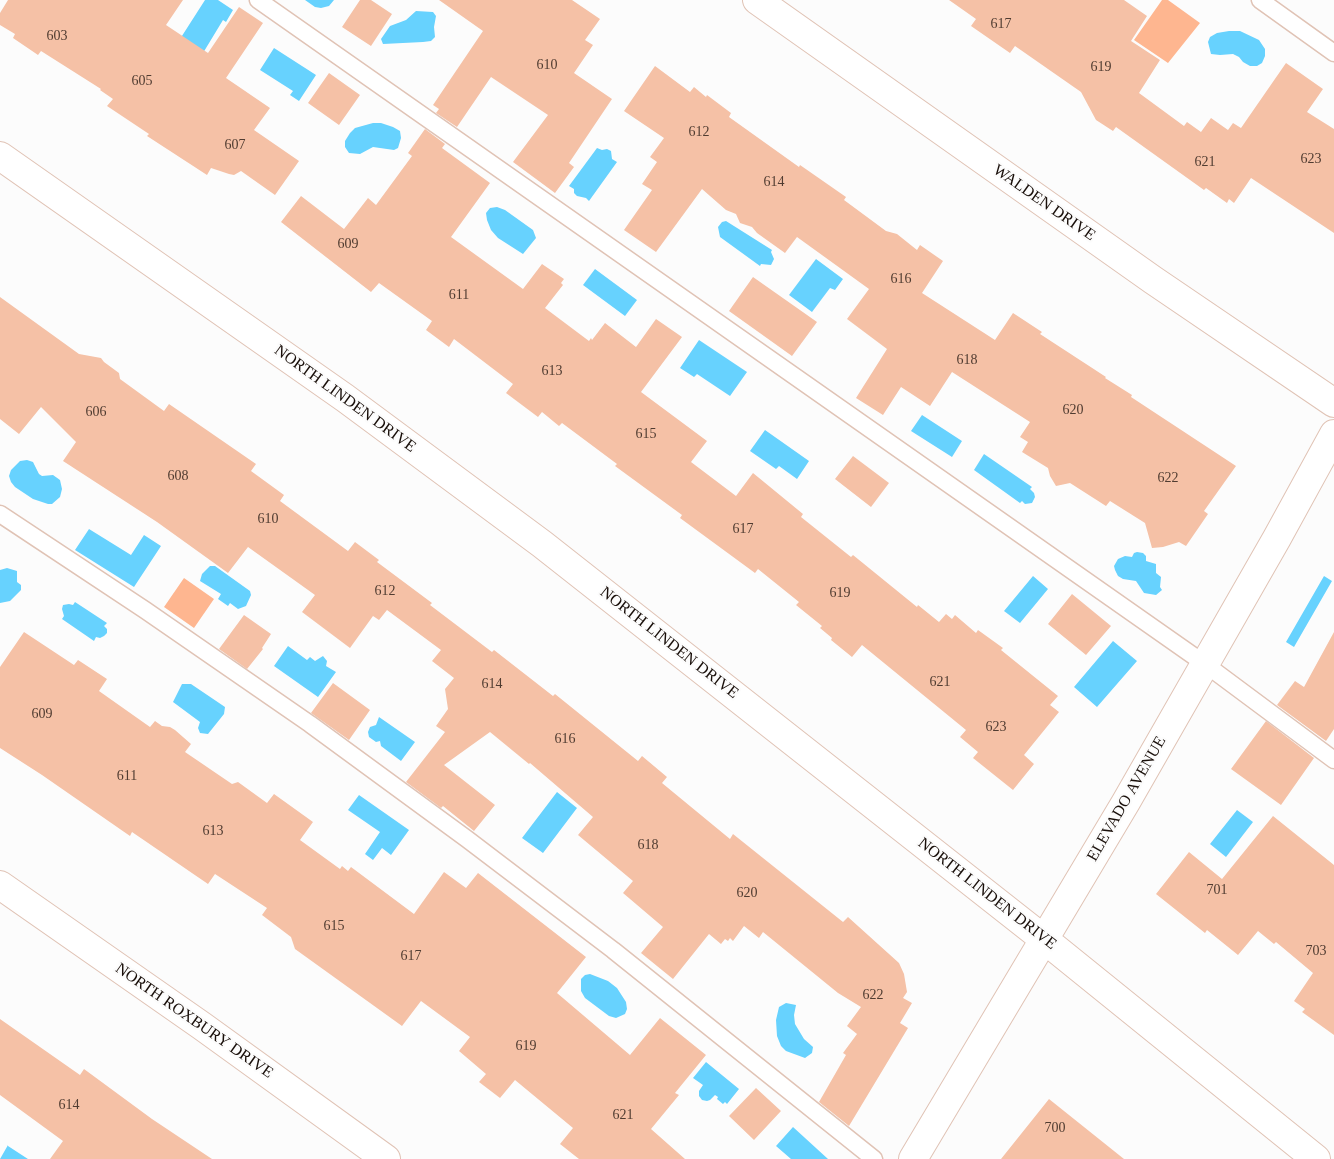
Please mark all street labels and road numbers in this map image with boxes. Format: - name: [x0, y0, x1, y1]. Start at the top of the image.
- street label: WALDEN DRIVE: [989, 161, 1099, 245]
- street label: NORTH LINDEN DRIVE: [270, 341, 420, 457]
- street label: NORTH LINDEN DRIVE: [596, 583, 742, 703]
- street label: ELEVADO AVENUE: [1083, 733, 1171, 865]
- street label: NORTH LINDEN DRIVE: [914, 834, 1060, 954]
- street label: NORTH ROXBURY DRIVE: [111, 959, 277, 1083]

